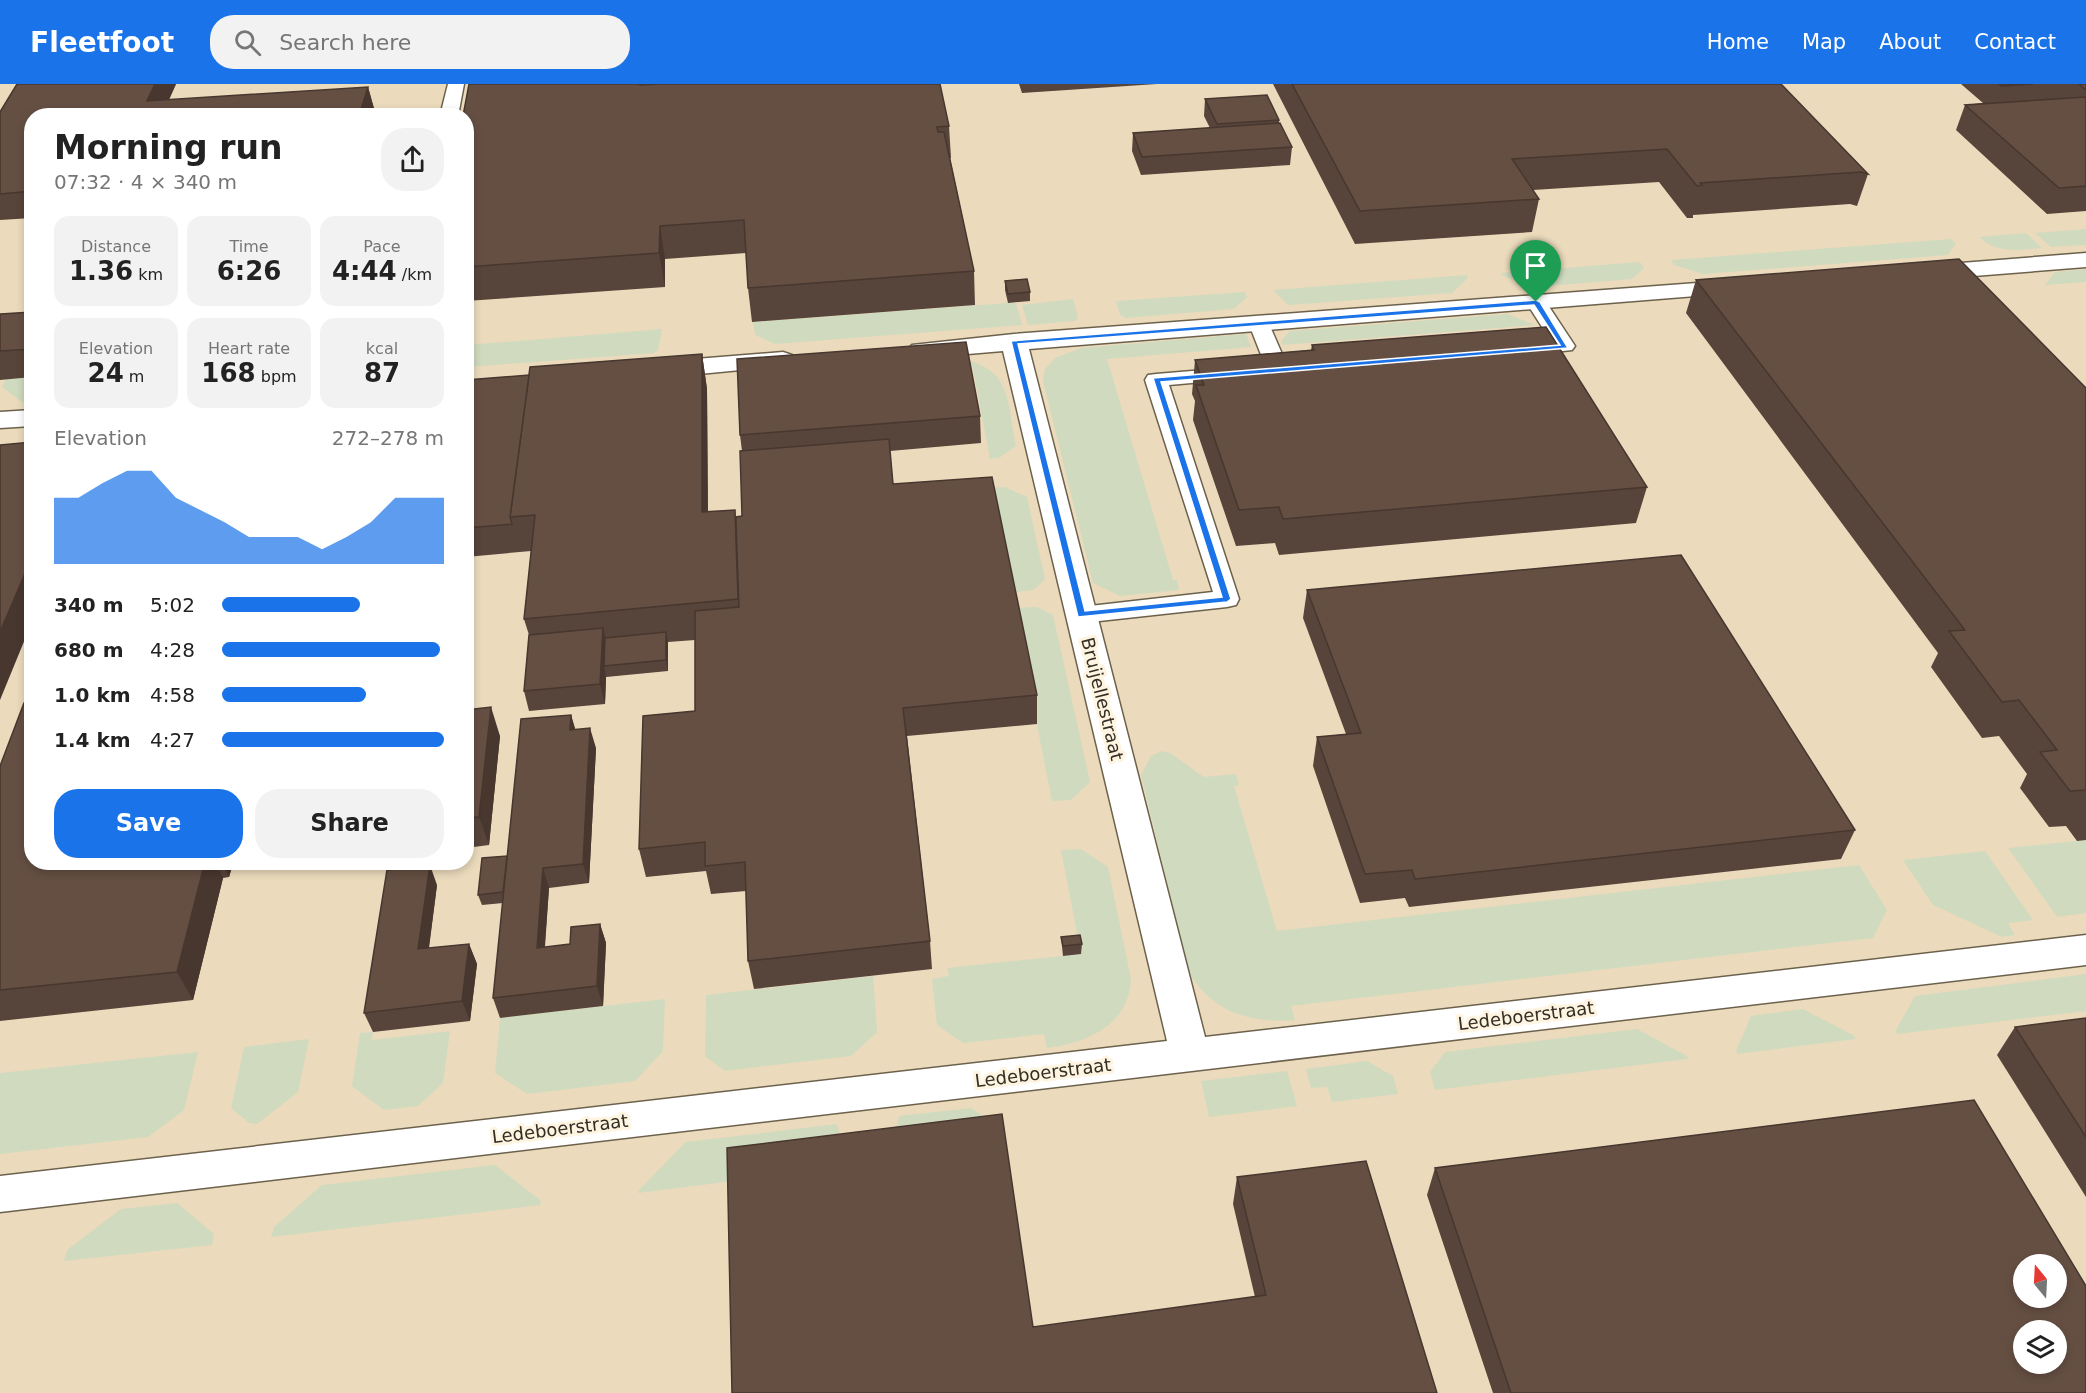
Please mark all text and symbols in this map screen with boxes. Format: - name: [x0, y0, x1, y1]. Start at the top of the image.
- search box: [210, 15, 630, 69]
- text: Fleetfoot: [30, 26, 174, 59]
- icon: search: [231, 26, 264, 59]
- text: Search here: [279, 30, 411, 55]
- text: Home: [1707, 30, 1769, 54]
- text: Map: [1802, 30, 1846, 54]
- text: About: [1879, 30, 1941, 54]
- text: Contact: [1974, 30, 2056, 54]
- text: Morning run: [54, 128, 282, 167]
- button: share: [381, 128, 444, 191]
- text: 07:32 · 4 × 340 m: [54, 170, 237, 194]
- text: Distance: [81, 237, 151, 256]
- text: Time: [229, 237, 269, 256]
- text: Pace: [363, 237, 401, 256]
- pin: [1510, 240, 1561, 302]
- icon: arrive: [1519, 249, 1552, 282]
- text: 1.36: [69, 256, 133, 286]
- text: 6:26: [217, 256, 281, 286]
- text: 4:44: [332, 256, 397, 286]
- text: km: [133, 265, 163, 284]
- text: /km: [397, 265, 432, 284]
- text: Elevation: [79, 339, 153, 358]
- text: Heart rate: [208, 339, 290, 358]
- text: kcal: [366, 339, 398, 358]
- text: 24: [88, 358, 124, 388]
- text: 168: [201, 358, 256, 388]
- text: 87: [364, 358, 400, 388]
- text: m: [124, 367, 144, 386]
- text: bpm: [256, 367, 297, 386]
- text: Elevation: [54, 426, 147, 450]
- text: 272–278 m: [332, 426, 444, 450]
- text: 340 m: [54, 593, 124, 617]
- text: 5:02: [150, 593, 195, 617]
- street label: Bruijellestraat: [1077, 635, 1128, 763]
- text: 680 m: [54, 638, 124, 662]
- text: 4:28: [150, 638, 195, 662]
- text: 1.0 km: [54, 683, 131, 707]
- text: 4:58: [150, 683, 195, 707]
- text: 1.4 km: [54, 728, 131, 752]
- text: 4:27: [150, 728, 195, 752]
- button: Save: [54, 789, 243, 858]
- button: Share: [255, 789, 444, 858]
- street label: Ledeboerstraat: [1457, 997, 1595, 1034]
- street label: Ledeboerstraat: [974, 1054, 1112, 1091]
- street label: Ledeboerstraat: [491, 1110, 629, 1147]
- north arrow: [2013, 1254, 2067, 1308]
- map controls: [2013, 1254, 2067, 1374]
- button: layers: [2013, 1320, 2067, 1374]

